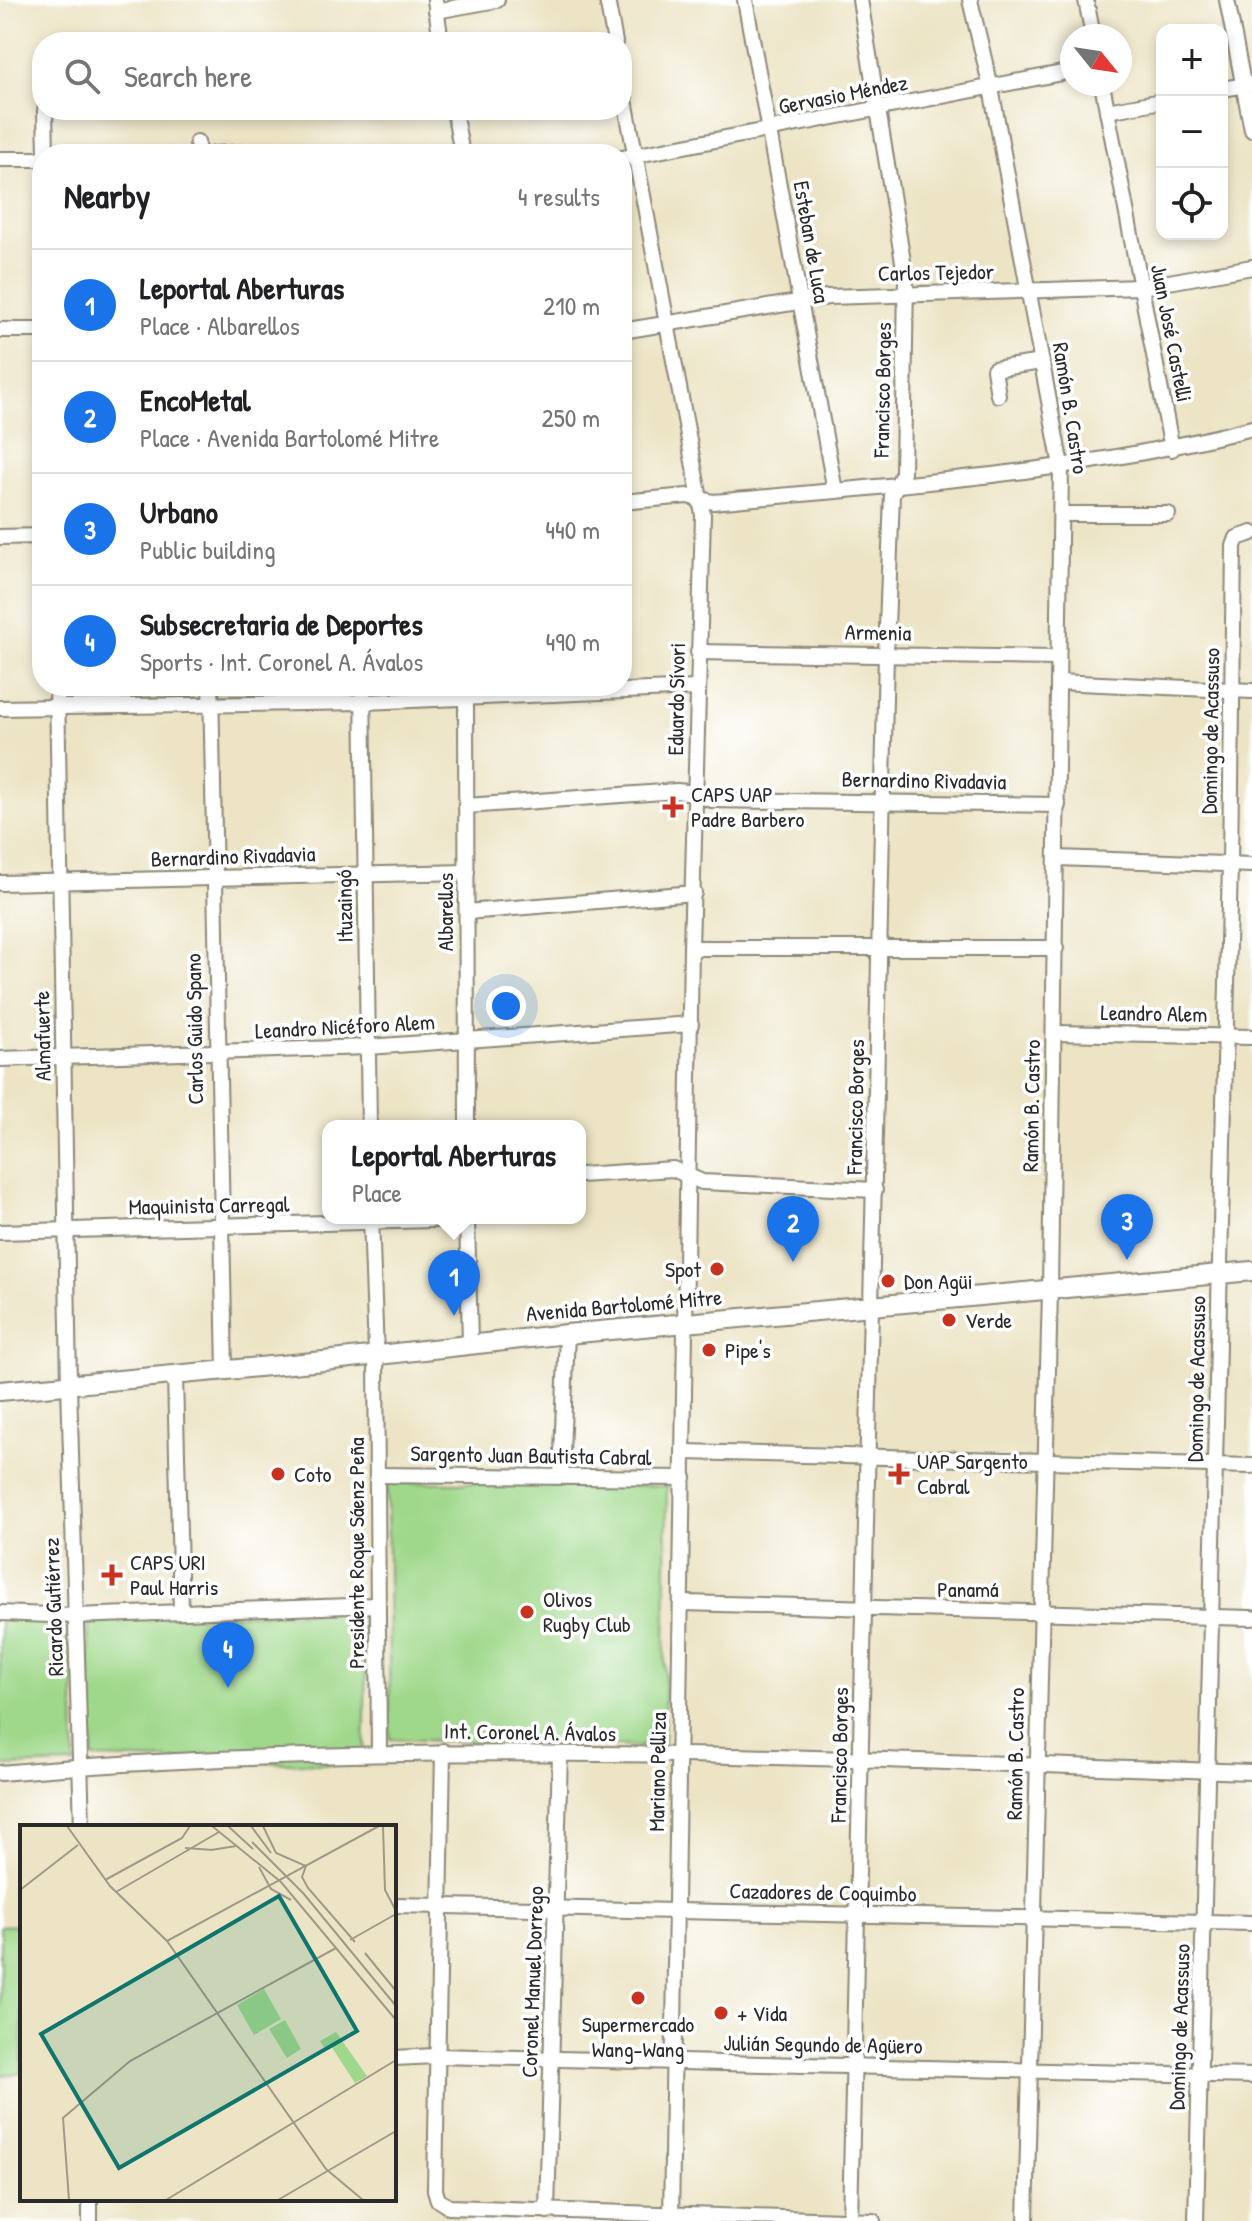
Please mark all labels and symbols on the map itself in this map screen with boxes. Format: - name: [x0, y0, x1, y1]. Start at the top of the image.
- north arrow: [1060, 24, 1132, 96]
- street label: Gervasio Méndez: [776, 67, 910, 121]
- street label: Esteban de Luca: [786, 178, 838, 306]
- street label: Carlos Tejedor: [878, 256, 995, 288]
- street label: Juan José Castelli: [1144, 262, 1200, 404]
- street label: Francisco Borges: [866, 322, 898, 459]
- street label: Ramón B. Castro: [1046, 340, 1096, 476]
- street label: Armenia: [845, 616, 912, 648]
- street label: Eduardo Sívori: [660, 642, 692, 756]
- street label: Domingo de Acassuso: [1194, 648, 1226, 814]
- street label: Bernardino Rivadavia: [841, 764, 1007, 796]
- place label: CAPS UAP Padre Barbero: [691, 779, 805, 834]
- marker: CAPS UAP Padre Barbero: [662, 796, 684, 818]
- street label: Bernardino Rivadavia: [150, 838, 316, 874]
- street label: Ituzaingó: [328, 869, 360, 943]
- street label: Albarellos: [430, 873, 460, 951]
- street label: Carlos Guido Spano: [178, 953, 210, 1105]
- your location: [486, 986, 526, 1026]
- street label: Almafuerte: [26, 990, 58, 1081]
- street label: Leandro Alem: [1100, 997, 1208, 1029]
- street label: Leandro Nicéforo Alem: [254, 1006, 436, 1046]
- street label: Francisco Borges: [839, 1039, 871, 1176]
- street label: Ramón B. Castro: [1015, 1039, 1047, 1172]
- street label: Maquinista Carregal: [128, 1189, 290, 1221]
- pin: 3: [1101, 1194, 1153, 1260]
- pin: 2: [767, 1196, 819, 1262]
- pin: 1: [428, 1250, 480, 1316]
- place label: Spot: [665, 1254, 701, 1284]
- marker: Spot: [708, 1260, 726, 1278]
- place label: Don Agüi: [904, 1266, 973, 1296]
- marker: Don Agüi: [879, 1272, 897, 1290]
- street label: Avenida Bartolomé Mitre: [525, 1281, 723, 1329]
- street label: Domingo de Acassuso: [1180, 1296, 1212, 1462]
- place label: Verde: [965, 1305, 1012, 1335]
- marker: Verde: [940, 1311, 958, 1329]
- place label: Pipe's: [725, 1335, 771, 1365]
- marker: Pipe's: [700, 1341, 718, 1359]
- street label: Presidente Roque Sáenz Peña: [341, 1437, 371, 1669]
- street label: Sargento Juan Bautista Cabral: [410, 1438, 652, 1472]
- place label: UAP Sargento Cabral: [917, 1446, 1028, 1501]
- place label: Coto: [294, 1459, 331, 1489]
- marker: UAP Sargento Cabral: [888, 1463, 910, 1485]
- marker: Coto: [269, 1465, 287, 1483]
- street label: Ricardo Gutiérrez: [36, 1537, 70, 1677]
- place label: CAPS URI Paul Harris: [130, 1547, 218, 1602]
- marker: CAPS URI Paul Harris: [101, 1564, 123, 1586]
- street label: Panamá: [937, 1574, 999, 1604]
- place label: Olivos Rugby Club: [543, 1584, 631, 1639]
- marker: Olivos Rugby Club: [518, 1603, 536, 1621]
- pin: 4: [202, 1622, 254, 1688]
- street label: Francisco Borges: [823, 1687, 855, 1824]
- street label: Ramón B. Castro: [999, 1687, 1031, 1820]
- street label: Mariano Pelliza: [641, 1712, 673, 1832]
- street label: Int. Coronel A. Ávalos: [444, 1715, 616, 1749]
- inset map: [20, 1825, 396, 2201]
- street label: Cazadores de Coquimbo: [729, 1875, 917, 1909]
- street label: Coronel Manuel Dorrego: [514, 1886, 550, 2078]
- street label: Domingo de Acassuso: [1161, 1943, 1197, 2111]
- marker: Supermercado Wang-Wang: [629, 1989, 647, 2007]
- place label: + Vida: [737, 1998, 787, 2028]
- marker: + Vida: [712, 2004, 730, 2022]
- place label: Supermercado Wang-Wang: [582, 2009, 694, 2064]
- street label: Julián Segundo de Agüero: [723, 2027, 923, 2061]

